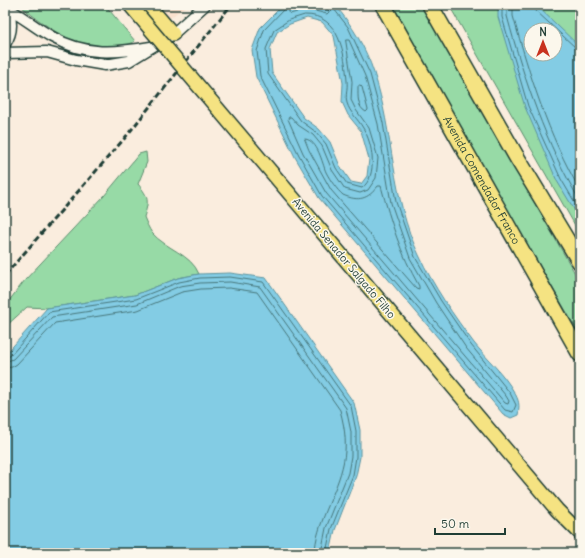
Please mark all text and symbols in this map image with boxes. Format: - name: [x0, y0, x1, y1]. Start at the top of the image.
- north arrow: [523, 22, 563, 62]
- text: N: [539, 25, 547, 39]
- street label: Avenida Comendador Franco: [440, 114, 523, 247]
- street label: Avenida Senador Salgado Filho: [289, 195, 399, 321]
- scale bar: [435, 510, 505, 536]
- text: 50 m: [441, 516, 470, 531]

